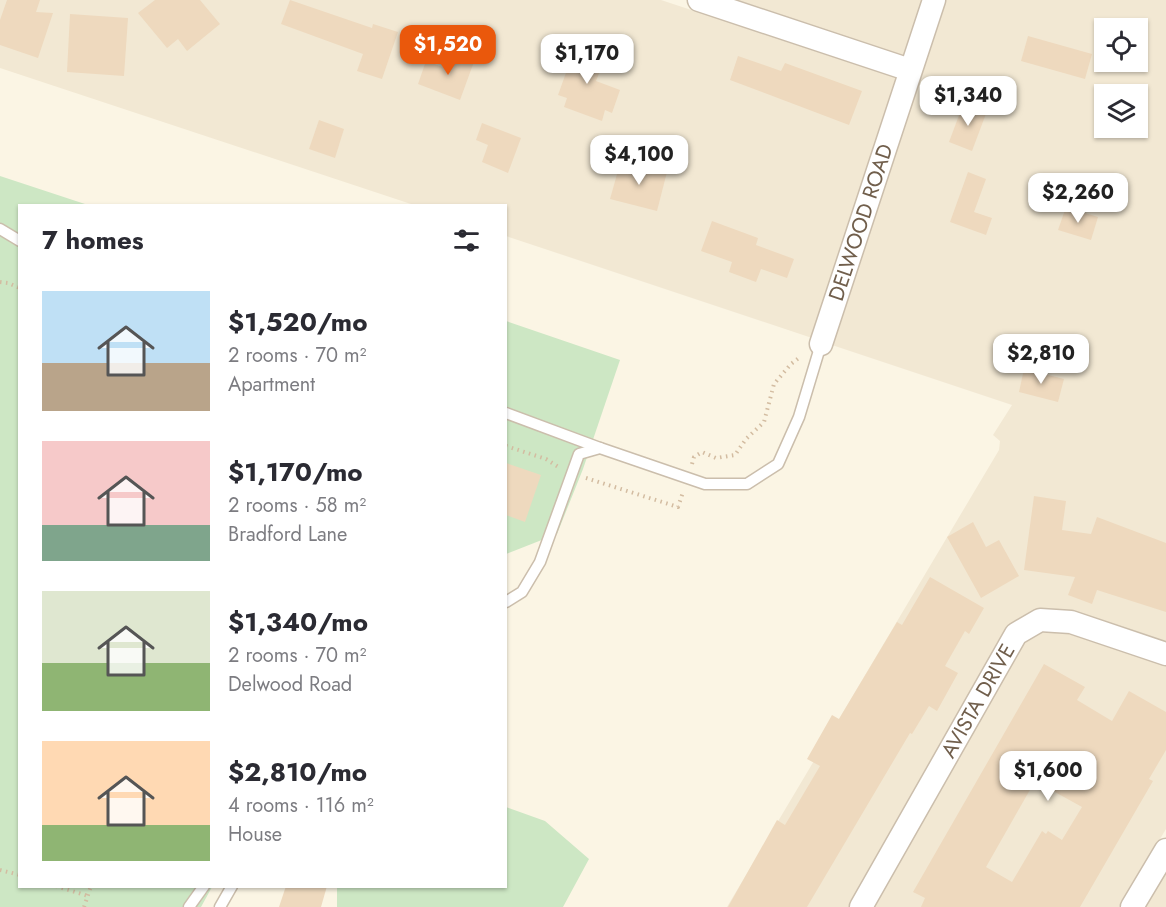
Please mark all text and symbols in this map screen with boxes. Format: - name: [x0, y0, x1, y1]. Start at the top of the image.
- map controls: [1094, 18, 1148, 138]
- button: locate: [1094, 18, 1148, 72]
- pin: $1,520: [399, 25, 497, 76]
- text: $1,520: [414, 30, 482, 59]
- pin: $1,170: [538, 34, 636, 85]
- text: $1,170: [555, 39, 619, 68]
- pin: $1,340: [919, 76, 1017, 127]
- text: $1,340: [934, 81, 1002, 110]
- button: layers: [1094, 84, 1148, 138]
- pin: $4,100: [590, 135, 688, 186]
- text: $4,100: [604, 140, 674, 169]
- street label: DELWOOD ROAD: [821, 140, 901, 305]
- pin: $2,260: [1029, 173, 1127, 224]
- text: $2,260: [1042, 178, 1114, 207]
- text: 7 homes: [42, 221, 144, 259]
- icon: filters: [450, 224, 483, 257]
- text: $1,520/mo: [228, 303, 368, 341]
- icon: home: [90, 315, 162, 387]
- pin: $2,810: [992, 334, 1090, 385]
- text: $2,810: [1007, 339, 1075, 368]
- text: 2 rooms · 70 m²: [228, 341, 366, 370]
- text: Apartment: [228, 370, 315, 399]
- text: $1,170/mo: [228, 453, 363, 491]
- icon: home: [90, 465, 162, 537]
- text: 2 rooms · 58 m²: [228, 491, 366, 520]
- text: Bradford Lane: [228, 520, 347, 549]
- text: $1,340/mo: [228, 603, 368, 641]
- icon: home: [90, 615, 162, 687]
- street label: AVISTA DRIVE: [934, 638, 1022, 763]
- text: 2 rooms · 70 m²: [228, 641, 366, 670]
- text: Delwood Road: [228, 670, 352, 699]
- pin: $1,600: [999, 751, 1097, 802]
- text: $2,810/mo: [228, 753, 367, 791]
- text: $1,600: [1014, 756, 1082, 785]
- icon: home: [90, 765, 162, 837]
- text: 4 rooms · 116 m²: [228, 791, 374, 820]
- text: House: [228, 820, 282, 849]

